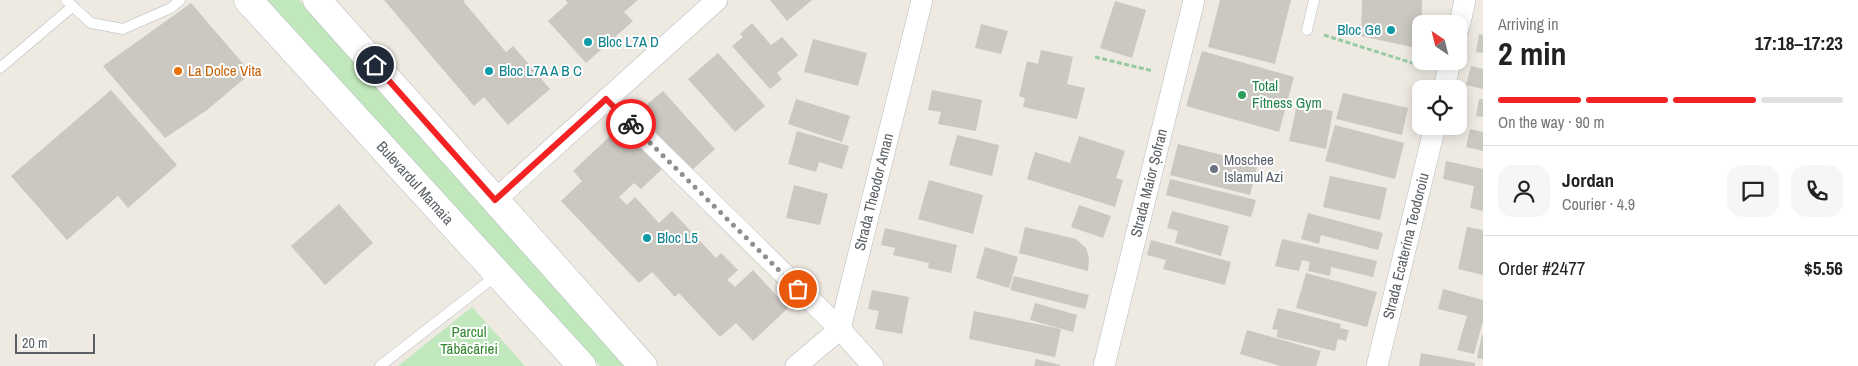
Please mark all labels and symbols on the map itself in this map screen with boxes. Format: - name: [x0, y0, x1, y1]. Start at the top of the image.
- north arrow: [1412, 15, 1468, 70]
- place label: Bloc G6: [1337, 19, 1381, 40]
- marker: Bloc G6: [1385, 24, 1397, 36]
- place label: Bloc L7A D: [598, 31, 659, 52]
- marker: Bloc L7A D: [582, 36, 594, 48]
- pin: [354, 44, 396, 86]
- place label: La Dolce Vita: [188, 60, 262, 81]
- place label: Bloc L7A A B C: [499, 60, 582, 81]
- marker: La Dolce Vita: [172, 65, 184, 77]
- marker: Bloc L7A A B C: [483, 65, 495, 77]
- place label: Total Fitness Gym: [1252, 75, 1322, 113]
- marker: Total Fitness Gym: [1236, 89, 1248, 101]
- courier: [606, 99, 656, 149]
- street label: Strada Maior Șofran: [1125, 127, 1172, 239]
- street label: Strada Theodor Aman: [849, 131, 898, 253]
- street label: Bulevardul Mamaia: [372, 136, 459, 229]
- place label: Moschee Islamul Azi: [1224, 149, 1283, 187]
- marker: Moschee Islamul Azi: [1208, 163, 1220, 175]
- street label: Strada Ecaterina Teodoroiu: [1377, 170, 1434, 321]
- place label: Bloc L5: [657, 227, 698, 248]
- marker: Bloc L5: [641, 232, 653, 244]
- pin: [777, 268, 819, 310]
- park label: Parcul Tăbăcăriei: [440, 321, 498, 359]
- scale bar: [15, 331, 95, 354]

